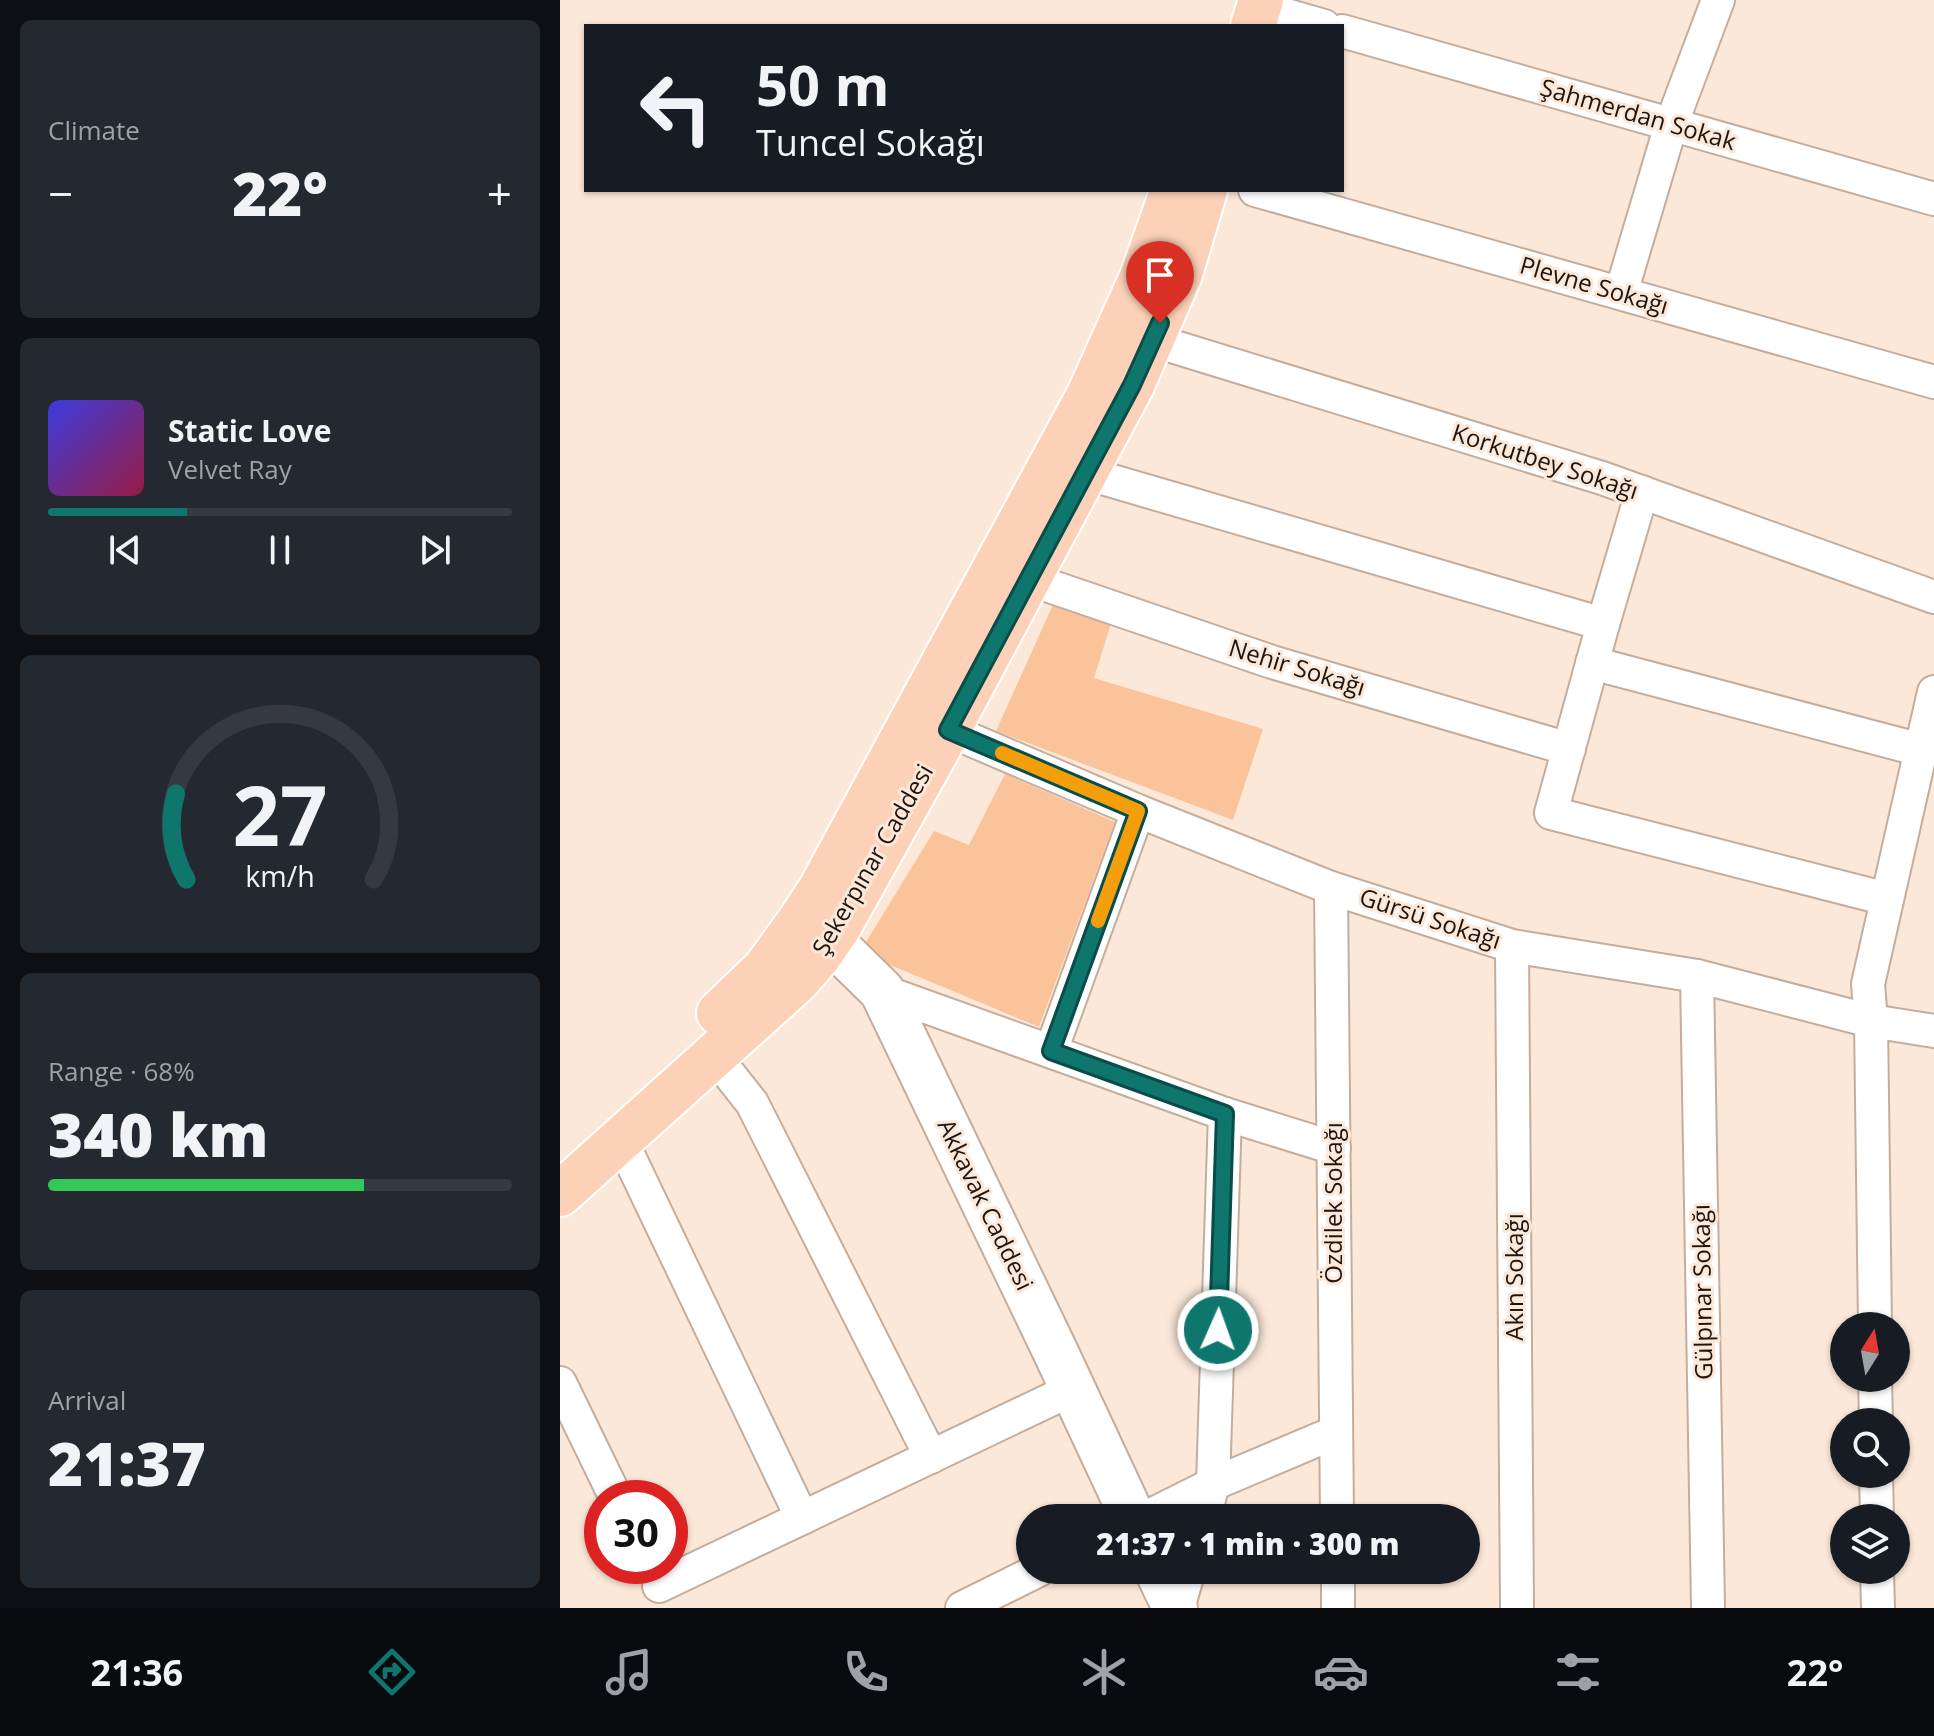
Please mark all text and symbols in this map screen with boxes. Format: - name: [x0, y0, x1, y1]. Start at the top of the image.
- text: 50 m: [756, 46, 890, 122]
- icon: left: [624, 56, 728, 160]
- street label: Şahmerdan Sokak: [1537, 70, 1740, 157]
- text: Climate: [48, 112, 140, 148]
- text: Tuncel Sokağı: [756, 118, 985, 167]
- text: 22°: [232, 152, 328, 234]
- text: −: [48, 163, 73, 223]
- text: +: [487, 163, 512, 223]
- pin: [1126, 241, 1194, 323]
- street label: Plevne Sokağı: [1516, 248, 1673, 322]
- icon: arrive: [1138, 253, 1182, 297]
- text: Static Love: [168, 410, 331, 451]
- street label: Korkutbey Sokağı: [1448, 415, 1643, 506]
- text: Velvet Ray: [168, 451, 292, 487]
- icon: previous: [103, 528, 147, 572]
- icon: pause: [258, 528, 302, 572]
- icon: next: [413, 528, 457, 572]
- street label: Nehir Sokağı: [1225, 630, 1370, 703]
- text: 27: [232, 757, 328, 870]
- street label: Şekerpınar Caddesi: [803, 757, 940, 961]
- text: km/h: [245, 856, 315, 895]
- street label: Gürsü Sokağı: [1355, 879, 1505, 956]
- text: Range · 68%: [48, 1053, 195, 1089]
- text: 340 km: [48, 1093, 269, 1175]
- street label: Akkavak Caddesi: [931, 1113, 1042, 1295]
- street label: Özdilek Sokağı: [1316, 1122, 1349, 1284]
- street label: Gülpınar Sokağı: [1683, 1204, 1720, 1380]
- street label: Akın Sokağı: [1497, 1213, 1530, 1341]
- position arrow: [1176, 1288, 1260, 1372]
- north arrow: [1830, 1312, 1910, 1392]
- map controls: [1830, 1312, 1910, 1584]
- text: Arrival: [48, 1382, 126, 1418]
- button: search: [1830, 1408, 1910, 1488]
- text: 21:37: [48, 1422, 206, 1504]
- speed limit sign: 30: [584, 1480, 688, 1584]
- button: layers: [1830, 1504, 1910, 1584]
- text: 21:37 · 1 min · 300 m: [1096, 1523, 1400, 1564]
- icon: directions: [364, 1644, 420, 1700]
- icon: music: [601, 1644, 657, 1700]
- icon: phone: [838, 1644, 894, 1700]
- icon: climate: [1076, 1644, 1132, 1700]
- icon: car: [1313, 1644, 1369, 1700]
- icon: filters: [1550, 1644, 1606, 1700]
- text: 21:36: [91, 1648, 183, 1697]
- text: 22°: [1787, 1648, 1843, 1697]

